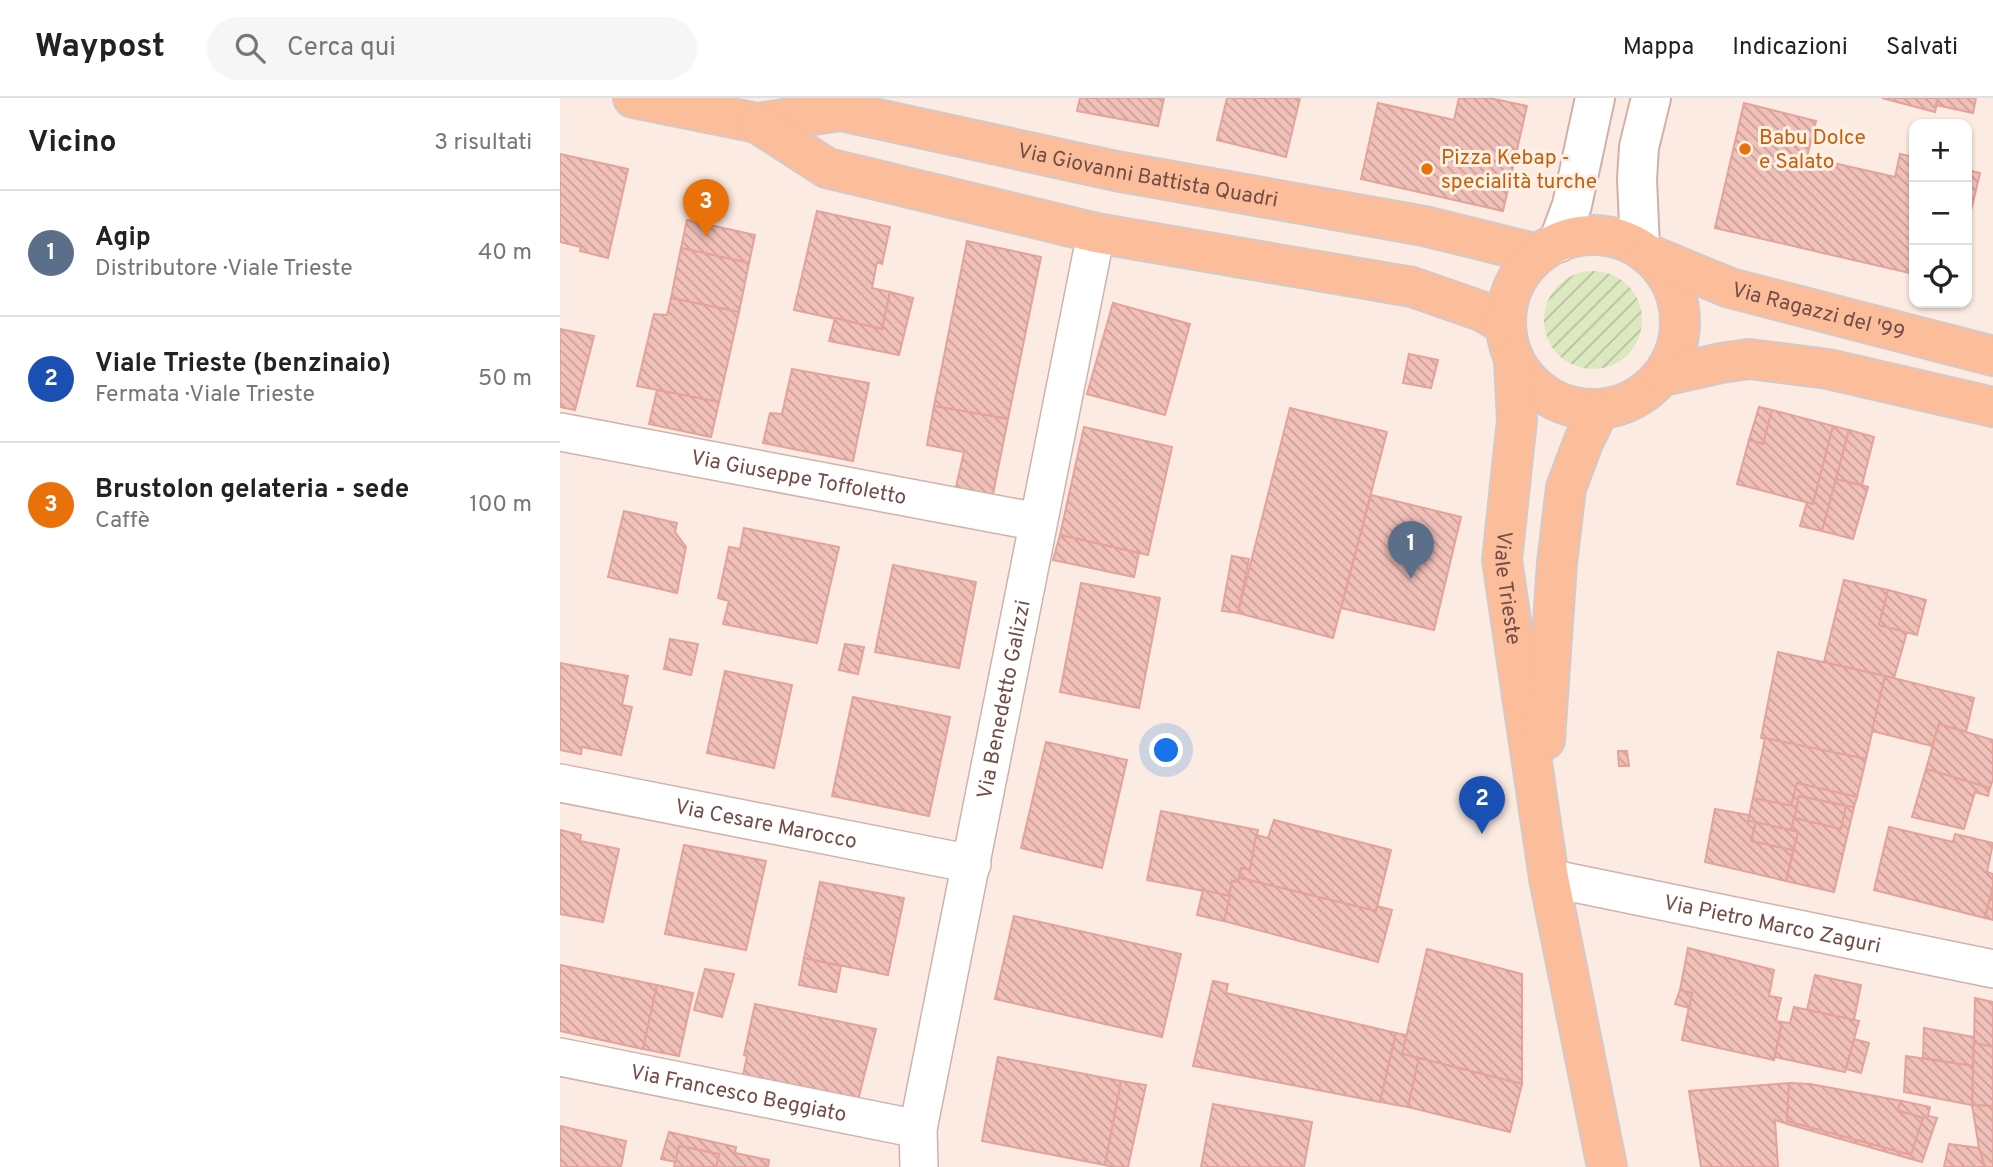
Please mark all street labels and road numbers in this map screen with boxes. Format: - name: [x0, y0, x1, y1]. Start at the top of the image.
- street label: Via Giovanni Battista Quadri: [1015, 138, 1280, 215]
- street label: Via Ragazzi del '99: [1729, 277, 1908, 348]
- street label: Via Giuseppe Toffoletto: [688, 445, 909, 512]
- street label: Viale Trieste: [1487, 529, 1526, 647]
- street label: Via Benedetto Galizzi: [972, 598, 1038, 801]
- street label: Via Cesare Marocco: [672, 794, 859, 856]
- street label: Via Pietro Marco Zaguri: [1661, 890, 1883, 961]
- street label: Via Francesco Beggiato: [628, 1059, 849, 1129]

